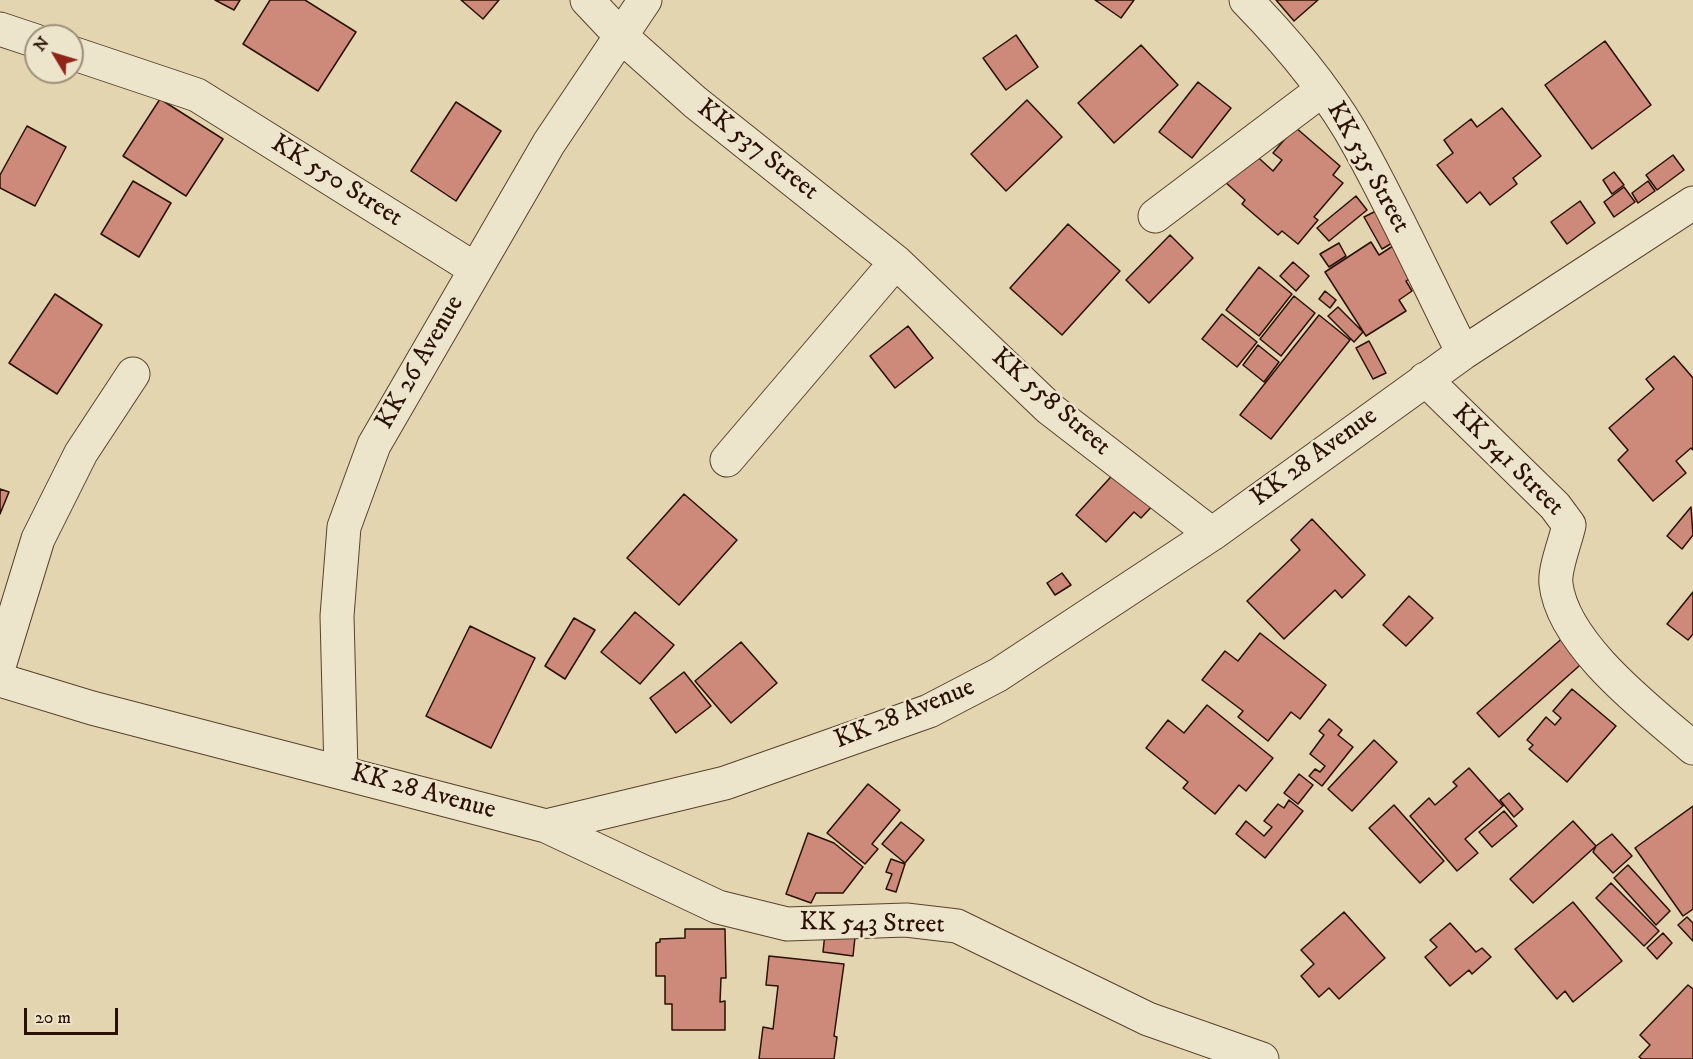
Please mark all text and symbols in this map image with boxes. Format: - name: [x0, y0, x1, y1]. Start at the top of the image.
- north arrow: [24, 24, 84, 84]
- text: N: [29, 33, 53, 55]
- street label: KK 537 Street: [690, 94, 824, 208]
- street label: KK 535 Street: [1318, 97, 1416, 239]
- street label: KK 550 Street: [265, 129, 407, 235]
- street label: KK 26 Avenue: [370, 291, 472, 435]
- street label: KK 558 Street: [984, 343, 1116, 463]
- street label: KK 541 Street: [1445, 399, 1569, 523]
- street label: KK 28 Avenue: [1246, 402, 1384, 514]
- street label: KK 28 Avenue: [830, 673, 980, 757]
- street label: KK 28 Avenue: [347, 759, 499, 827]
- street label: KK 543 Street: [799, 908, 945, 942]
- scale bar: [27, 996, 122, 1034]
- text: 20 m: [35, 1007, 71, 1029]

